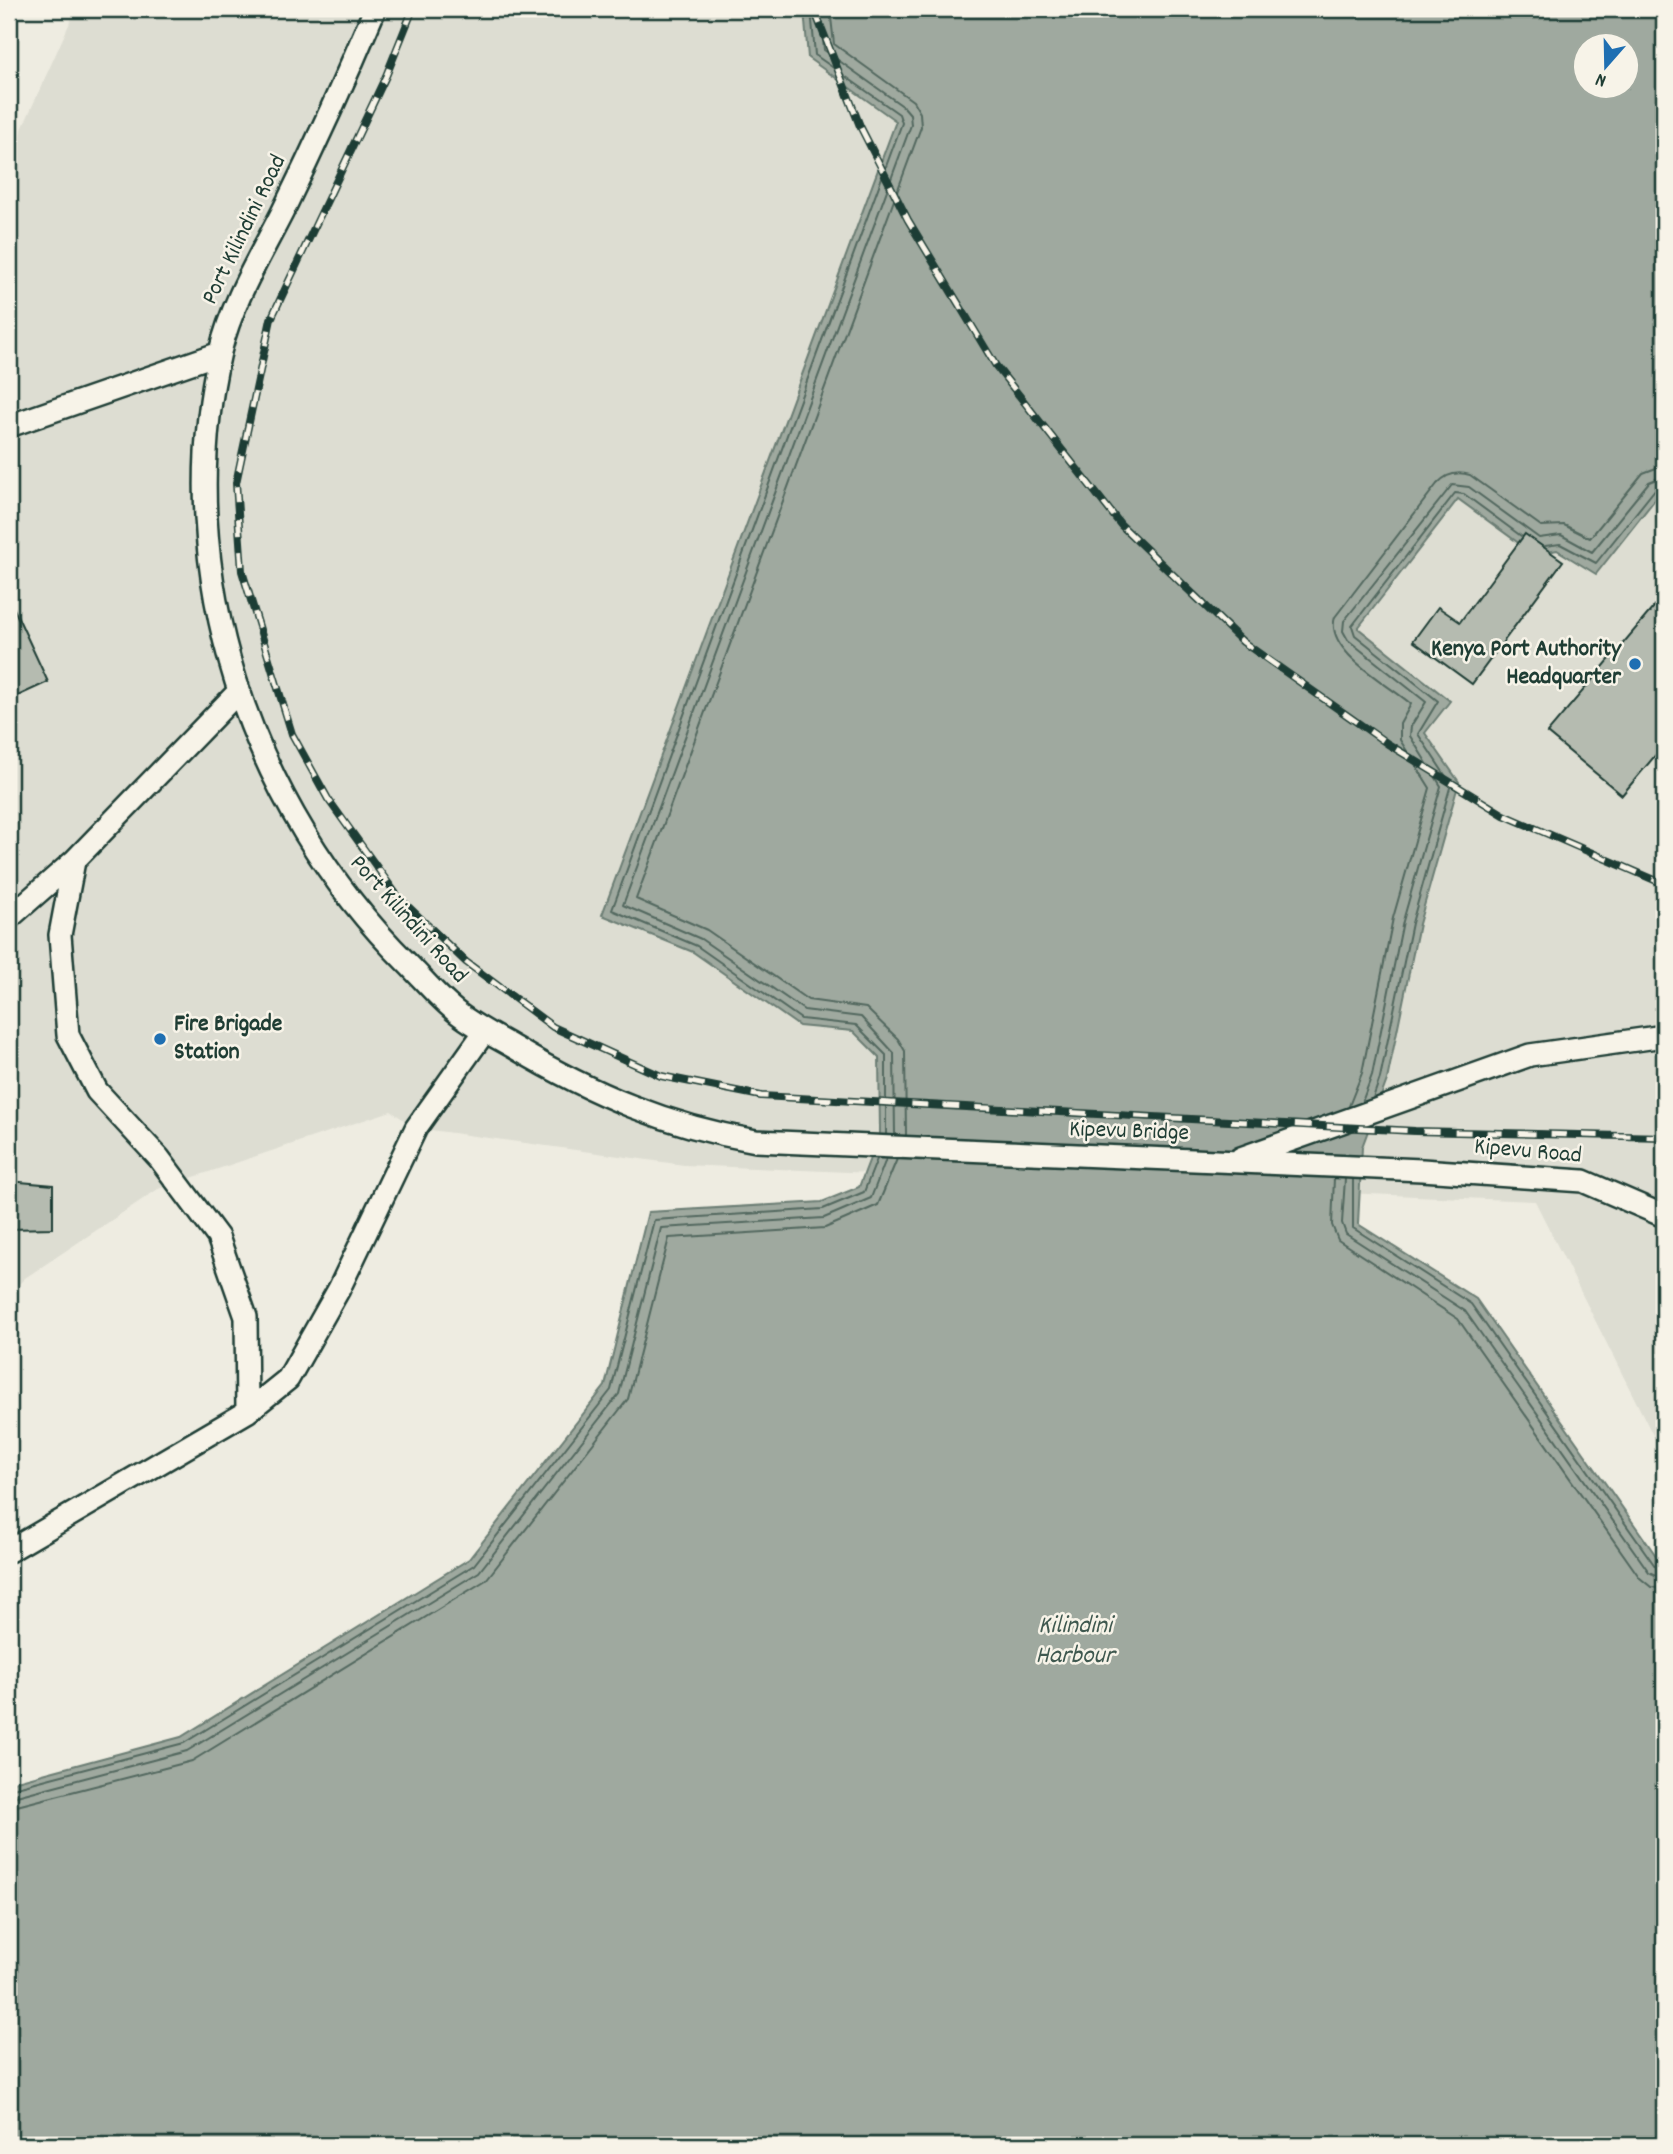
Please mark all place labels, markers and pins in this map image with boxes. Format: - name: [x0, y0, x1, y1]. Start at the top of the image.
- place label: Kenya Port Authority Headquarter: [1431, 633, 1622, 695]
- marker: Kenya Port Authority Headquarter: [1627, 656, 1643, 672]
- place label: Fire Brigade Station: [174, 1008, 283, 1070]
- marker: Fire Brigade Station: [152, 1031, 168, 1047]

